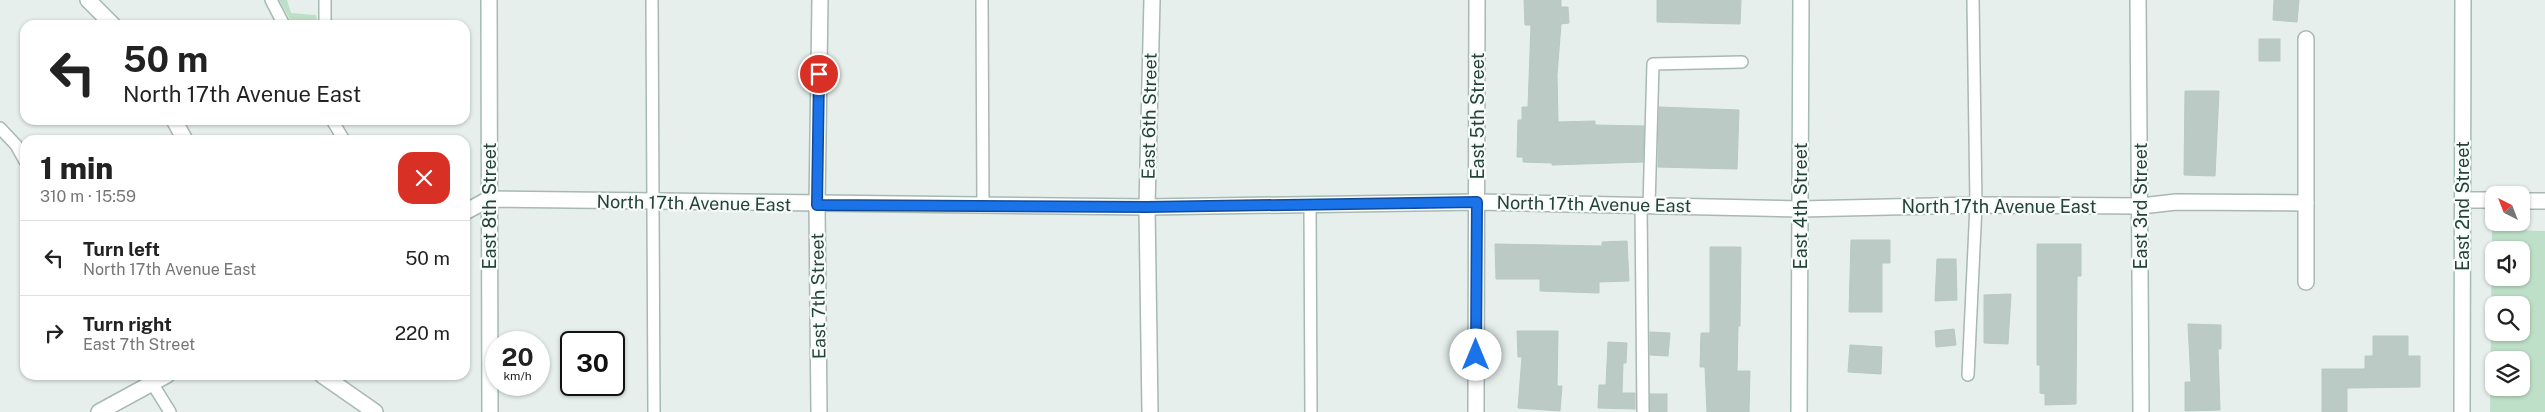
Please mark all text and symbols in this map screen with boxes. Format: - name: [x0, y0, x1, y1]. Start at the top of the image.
- text: 50 m: [123, 39, 208, 80]
- icon: left: [40, 40, 105, 105]
- street label: East 6th Street: [1137, 52, 1161, 180]
- street label: East 5th Street: [1467, 52, 1488, 180]
- pin: [798, 53, 840, 95]
- icon: arrive: [805, 60, 833, 88]
- text: North 17th Avenue East: [123, 81, 361, 107]
- street label: East 2nd Street: [2452, 141, 2473, 271]
- street label: East 8th Street: [479, 142, 500, 270]
- street label: East 3rd Street: [2130, 142, 2151, 270]
- street label: East 4th Street: [1790, 143, 1811, 269]
- text: 1 min: [40, 150, 113, 186]
- button: close: [398, 152, 450, 204]
- north arrow: [2485, 186, 2530, 231]
- map controls: [2485, 186, 2530, 396]
- text: 310 m · 15:59: [40, 187, 136, 206]
- street label: North 17th Avenue East: [596, 191, 792, 215]
- street label: North 17th Avenue East: [1496, 192, 1692, 216]
- street label: North 17th Avenue East: [1902, 196, 2096, 217]
- street label: East 7th Street: [806, 233, 830, 359]
- text: Turn left: [83, 238, 160, 260]
- button: sound: [2485, 241, 2530, 286]
- icon: left: [40, 244, 68, 272]
- text: 50 m: [405, 247, 450, 269]
- text: North 17th Avenue East: [83, 260, 256, 279]
- button: search: [2485, 296, 2530, 341]
- text: Turn right: [83, 313, 172, 335]
- icon: right: [40, 319, 68, 347]
- text: 220 m: [395, 322, 450, 344]
- position arrow: [1449, 328, 1501, 380]
- speed limit sign: 30: [560, 331, 625, 396]
- text: East 7th Street: [83, 335, 195, 354]
- text: 20: [502, 342, 534, 372]
- button: layers: [2485, 351, 2530, 396]
- text: km/h: [503, 369, 532, 383]

